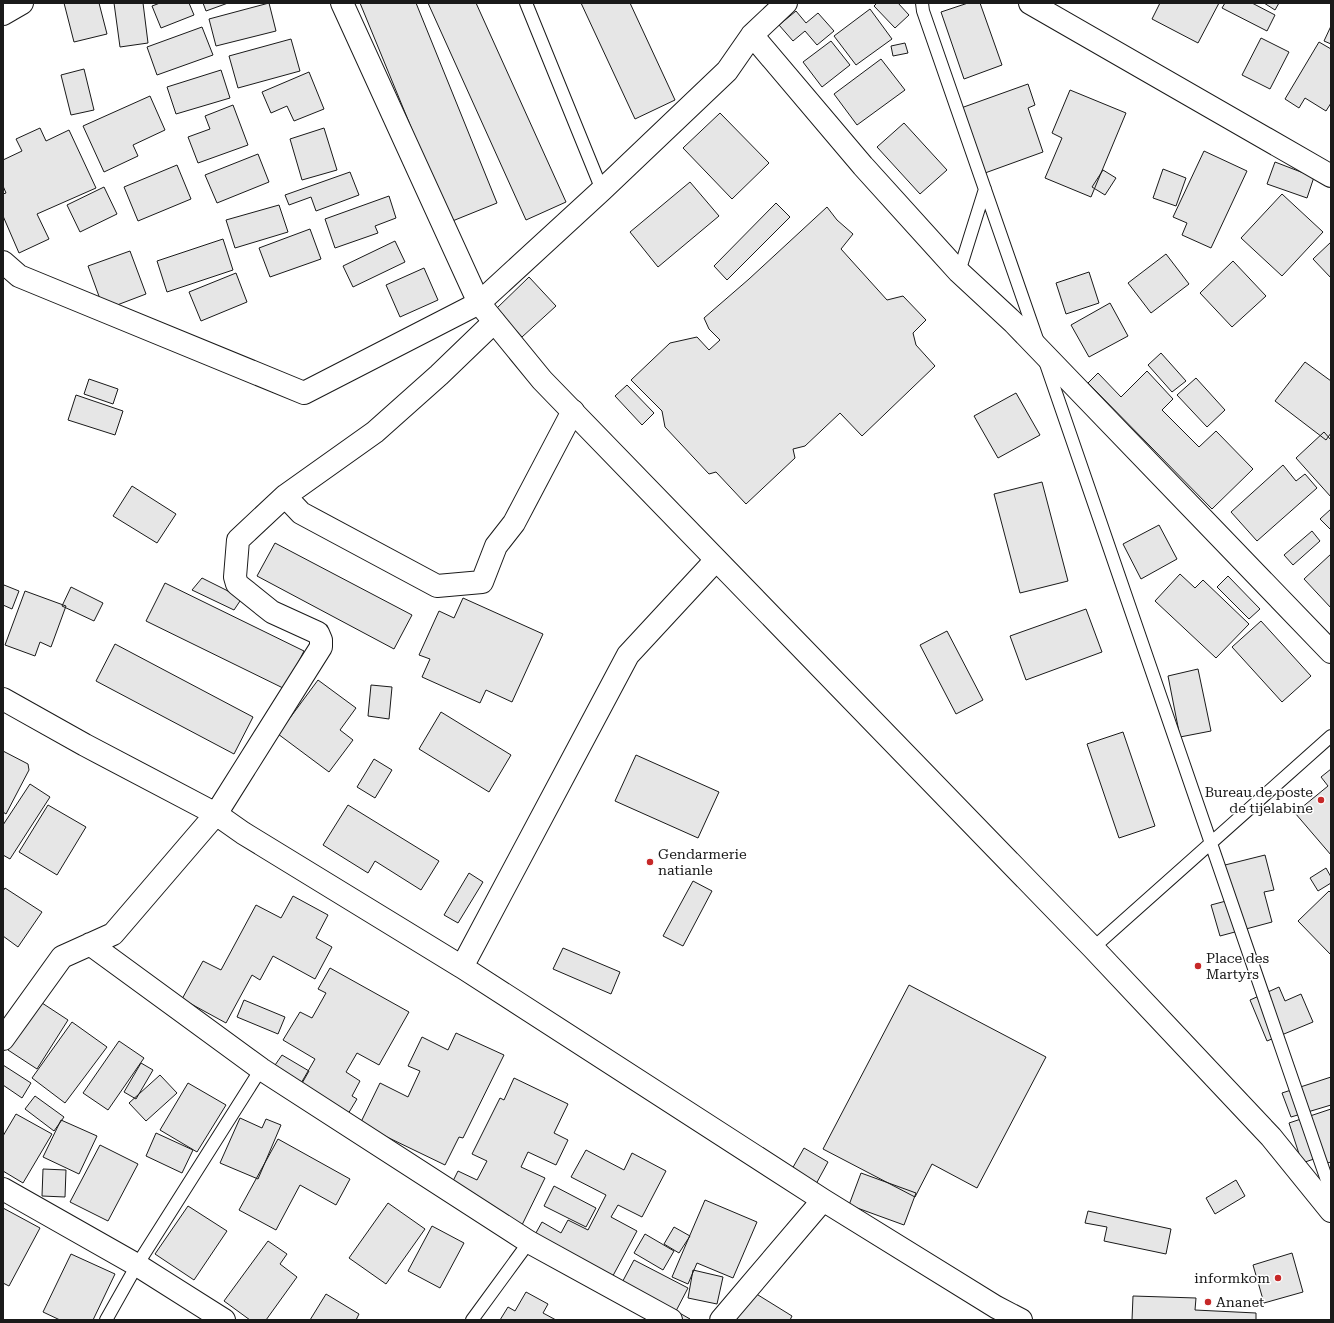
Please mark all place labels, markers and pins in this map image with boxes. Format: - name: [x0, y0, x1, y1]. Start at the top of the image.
- place label: Bureau de poste de tijelabine: [1205, 784, 1313, 816]
- marker: Bureau de poste de tijelabine: [1316, 795, 1326, 805]
- place label: Gendarmerie natianle: [658, 846, 747, 878]
- marker: Gendarmerie natianle: [645, 857, 655, 867]
- place label: Place des Martyrs: [1206, 950, 1269, 982]
- marker: Place des Martyrs: [1193, 961, 1203, 971]
- place label: informkom: [1194, 1270, 1270, 1286]
- marker: informkom: [1273, 1273, 1283, 1283]
- place label: Ananet: [1216, 1294, 1264, 1310]
- marker: Ananet: [1203, 1297, 1213, 1307]

